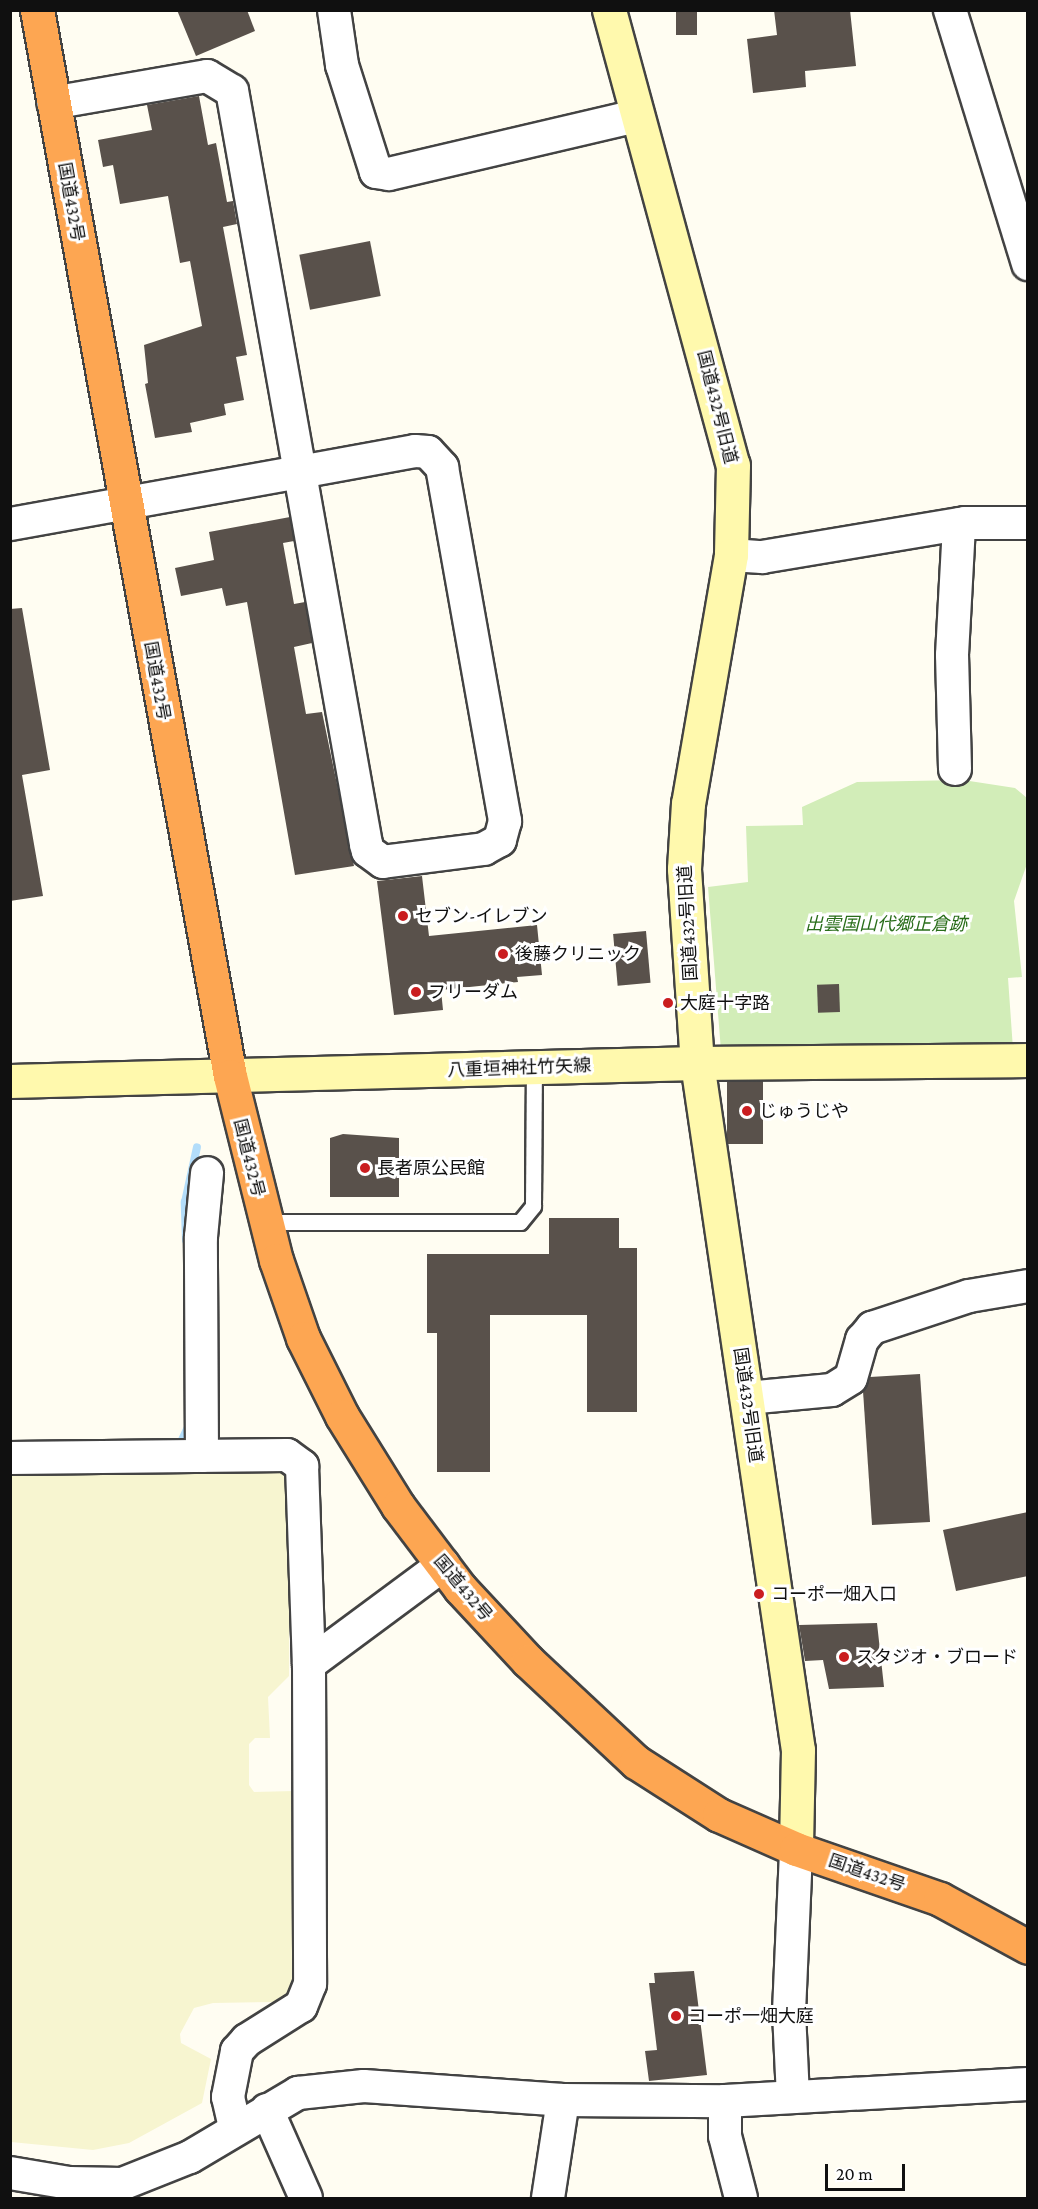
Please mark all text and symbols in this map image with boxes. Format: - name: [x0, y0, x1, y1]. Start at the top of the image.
- street label: 国道432号: [53, 161, 89, 243]
- street label: 国道432号旧道: [692, 348, 742, 466]
- street label: 国道432号: [139, 640, 175, 722]
- street label: 国道432号旧道: [674, 864, 702, 982]
- place label: セブン-イレブン: [415, 905, 548, 927]
- marker: セブン-イレブン: [396, 909, 410, 923]
- park label: 出雲国山代郷正倉跡: [805, 913, 967, 935]
- place label: 後藤クリニック: [515, 943, 641, 965]
- marker: 後藤クリニック: [496, 947, 510, 961]
- place label: フリーダム: [428, 981, 518, 1003]
- marker: フリーダム: [409, 985, 423, 999]
- place label: 大庭十字路: [680, 992, 770, 1014]
- marker: 大庭十字路: [661, 996, 675, 1010]
- street label: 八重垣神社竹矢線: [447, 1055, 591, 1081]
- place label: じゅうじや: [759, 1100, 849, 1122]
- marker: じゅうじや: [740, 1104, 754, 1118]
- street label: 国道432号: [229, 1117, 269, 1199]
- place label: 長者原公民館: [377, 1157, 485, 1179]
- marker: 長者原公民館: [358, 1161, 372, 1175]
- street label: 国道432号旧道: [729, 1346, 767, 1464]
- street label: 国道432号: [429, 1550, 497, 1626]
- place label: コーポ一畑入口: [771, 1583, 897, 1605]
- marker: コーポ一畑入口: [752, 1587, 766, 1601]
- place label: スタジオ・ブロード: [856, 1646, 1018, 1668]
- marker: スタジオ・ブロード: [837, 1650, 851, 1664]
- street label: 国道432号: [826, 1850, 908, 1896]
- place label: コーポ一畑大庭: [688, 2005, 814, 2027]
- marker: コーポ一畑大庭: [669, 2009, 683, 2023]
- scale bar: [828, 2152, 908, 2190]
- text: 20 m: [836, 2164, 873, 2184]

